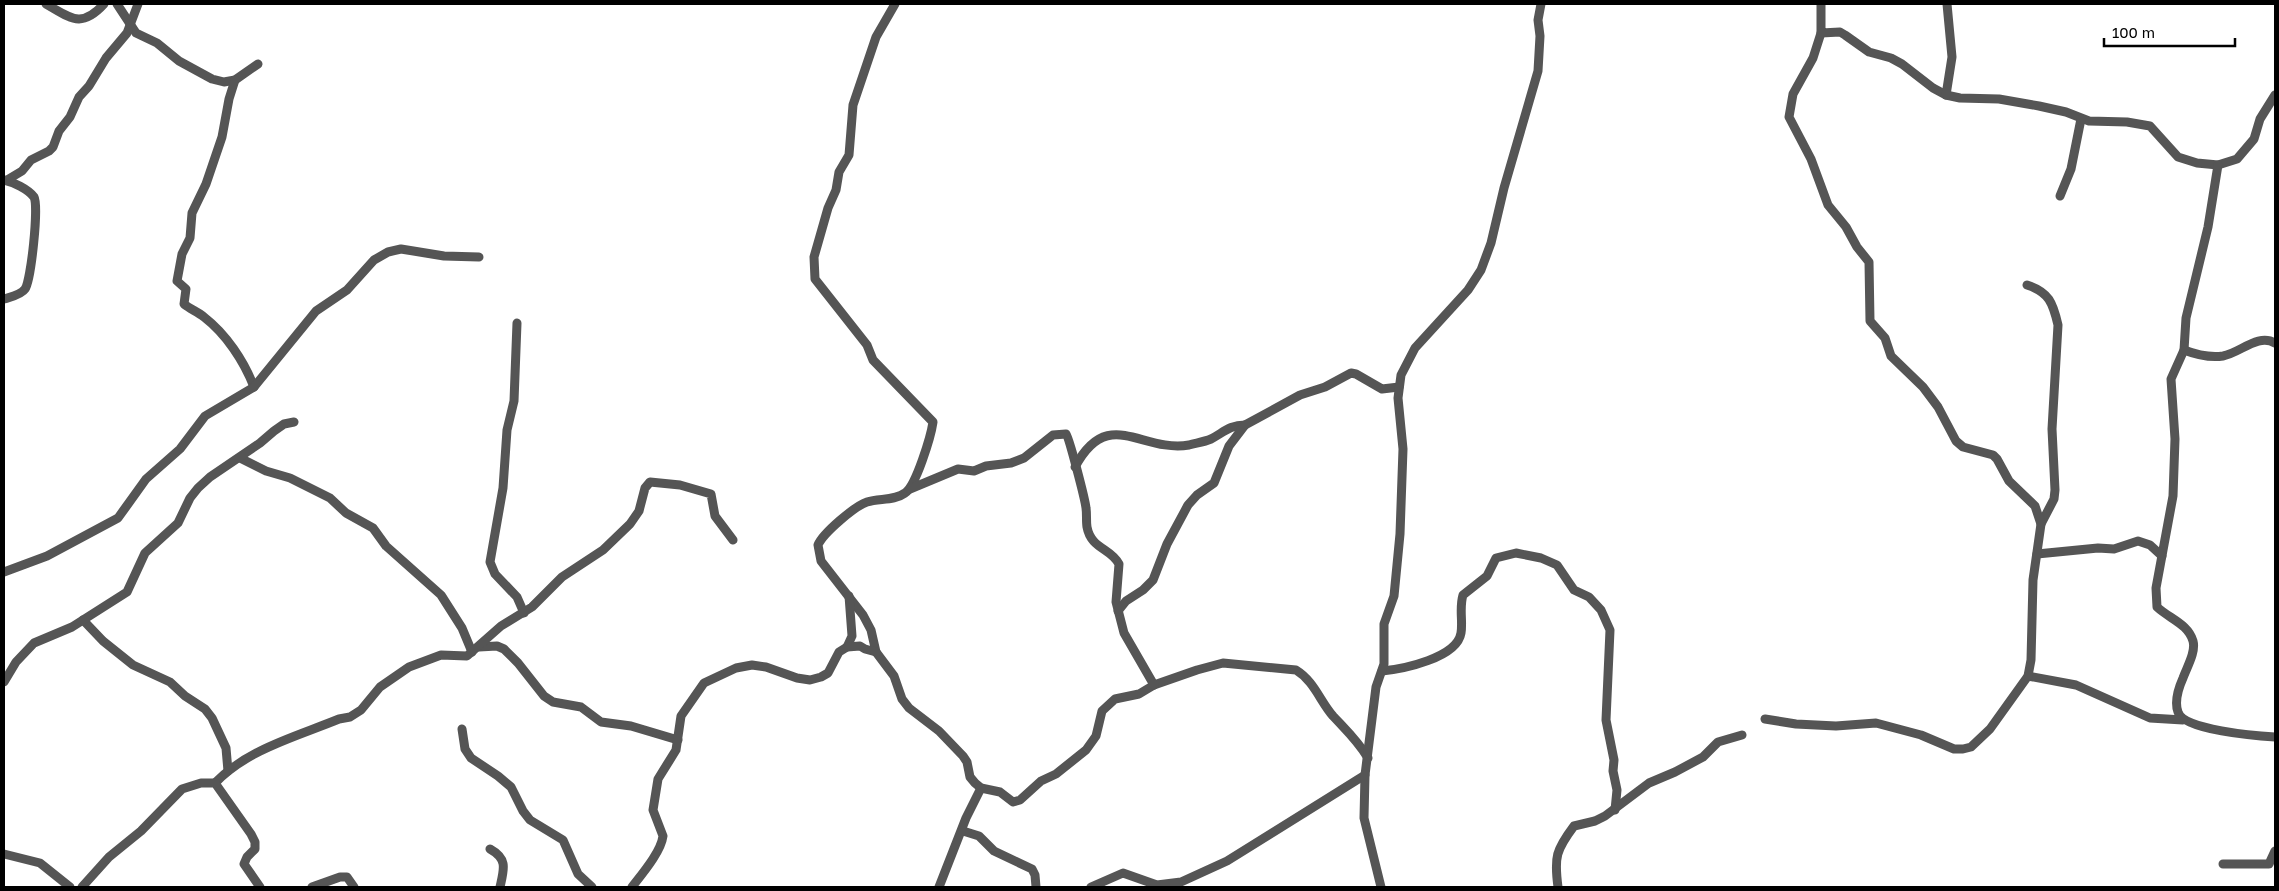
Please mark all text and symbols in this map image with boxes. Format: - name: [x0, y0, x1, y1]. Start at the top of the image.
- scale bar: [2104, 15, 2235, 47]
- text: 100 m: [2112, 23, 2155, 41]

